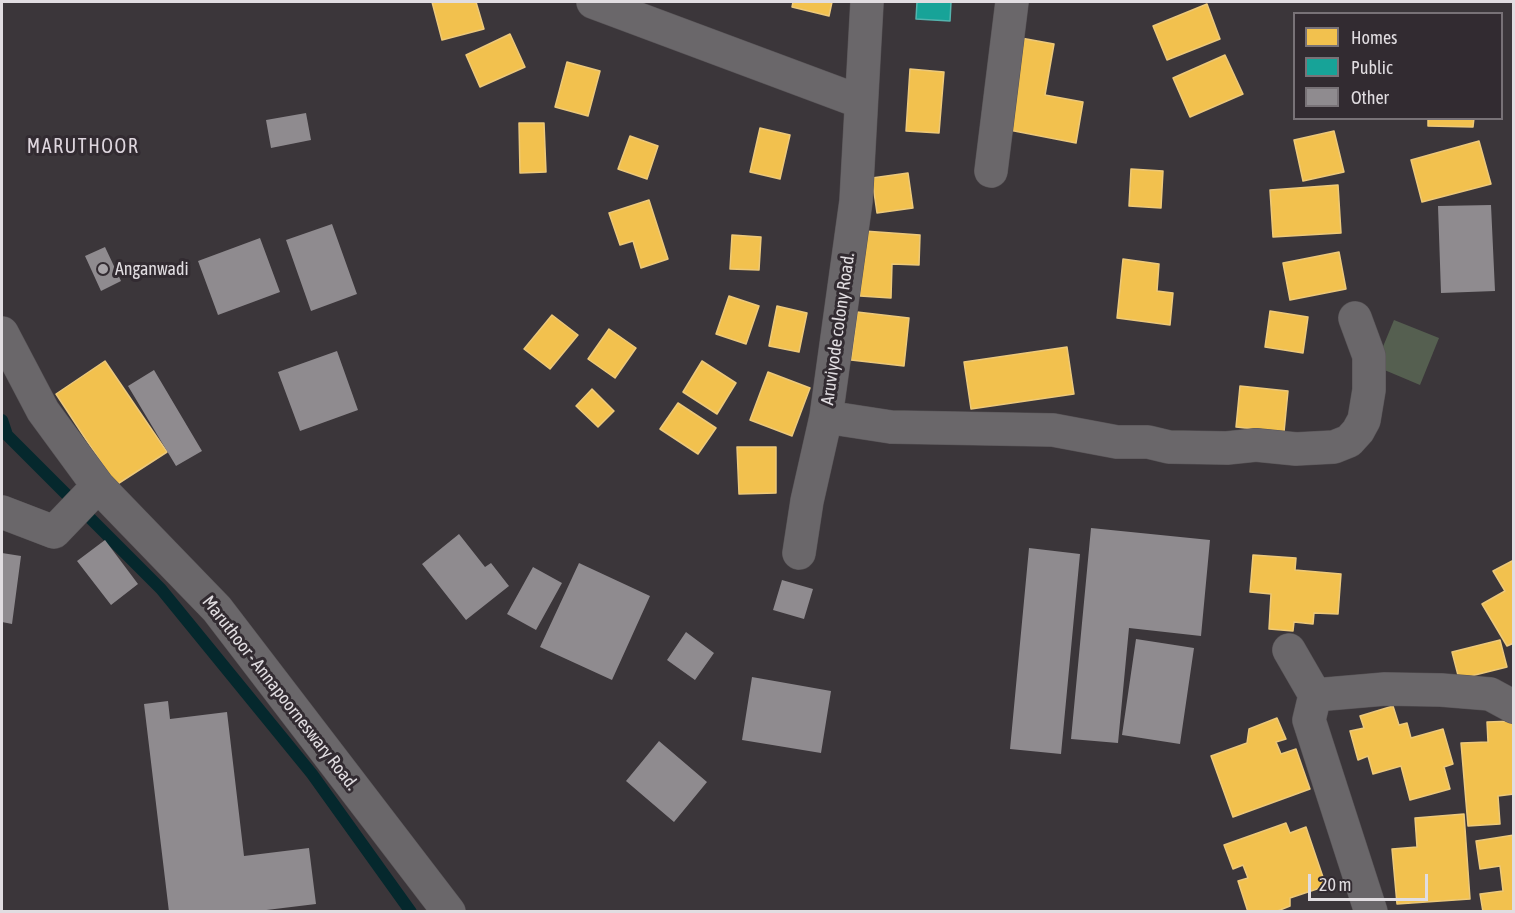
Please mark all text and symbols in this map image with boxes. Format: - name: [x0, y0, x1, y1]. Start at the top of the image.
- legend: [1293, 12, 1503, 120]
- text: Homes: [1351, 27, 1397, 48]
- text: Public: [1351, 57, 1393, 78]
- text: Other: [1351, 87, 1389, 108]
- district label: MARUTHOOR: [27, 135, 139, 159]
- street label: Aruviyode colony Road.: [817, 251, 859, 407]
- place label: Anganwadi: [115, 258, 189, 280]
- marker: Anganwadi: [96, 262, 110, 276]
- street label: Maruthoor - Annapoorneswary Road.: [197, 592, 363, 794]
- scale bar: [1311, 862, 1431, 900]
- text: 20 m: [1319, 874, 1351, 895]

